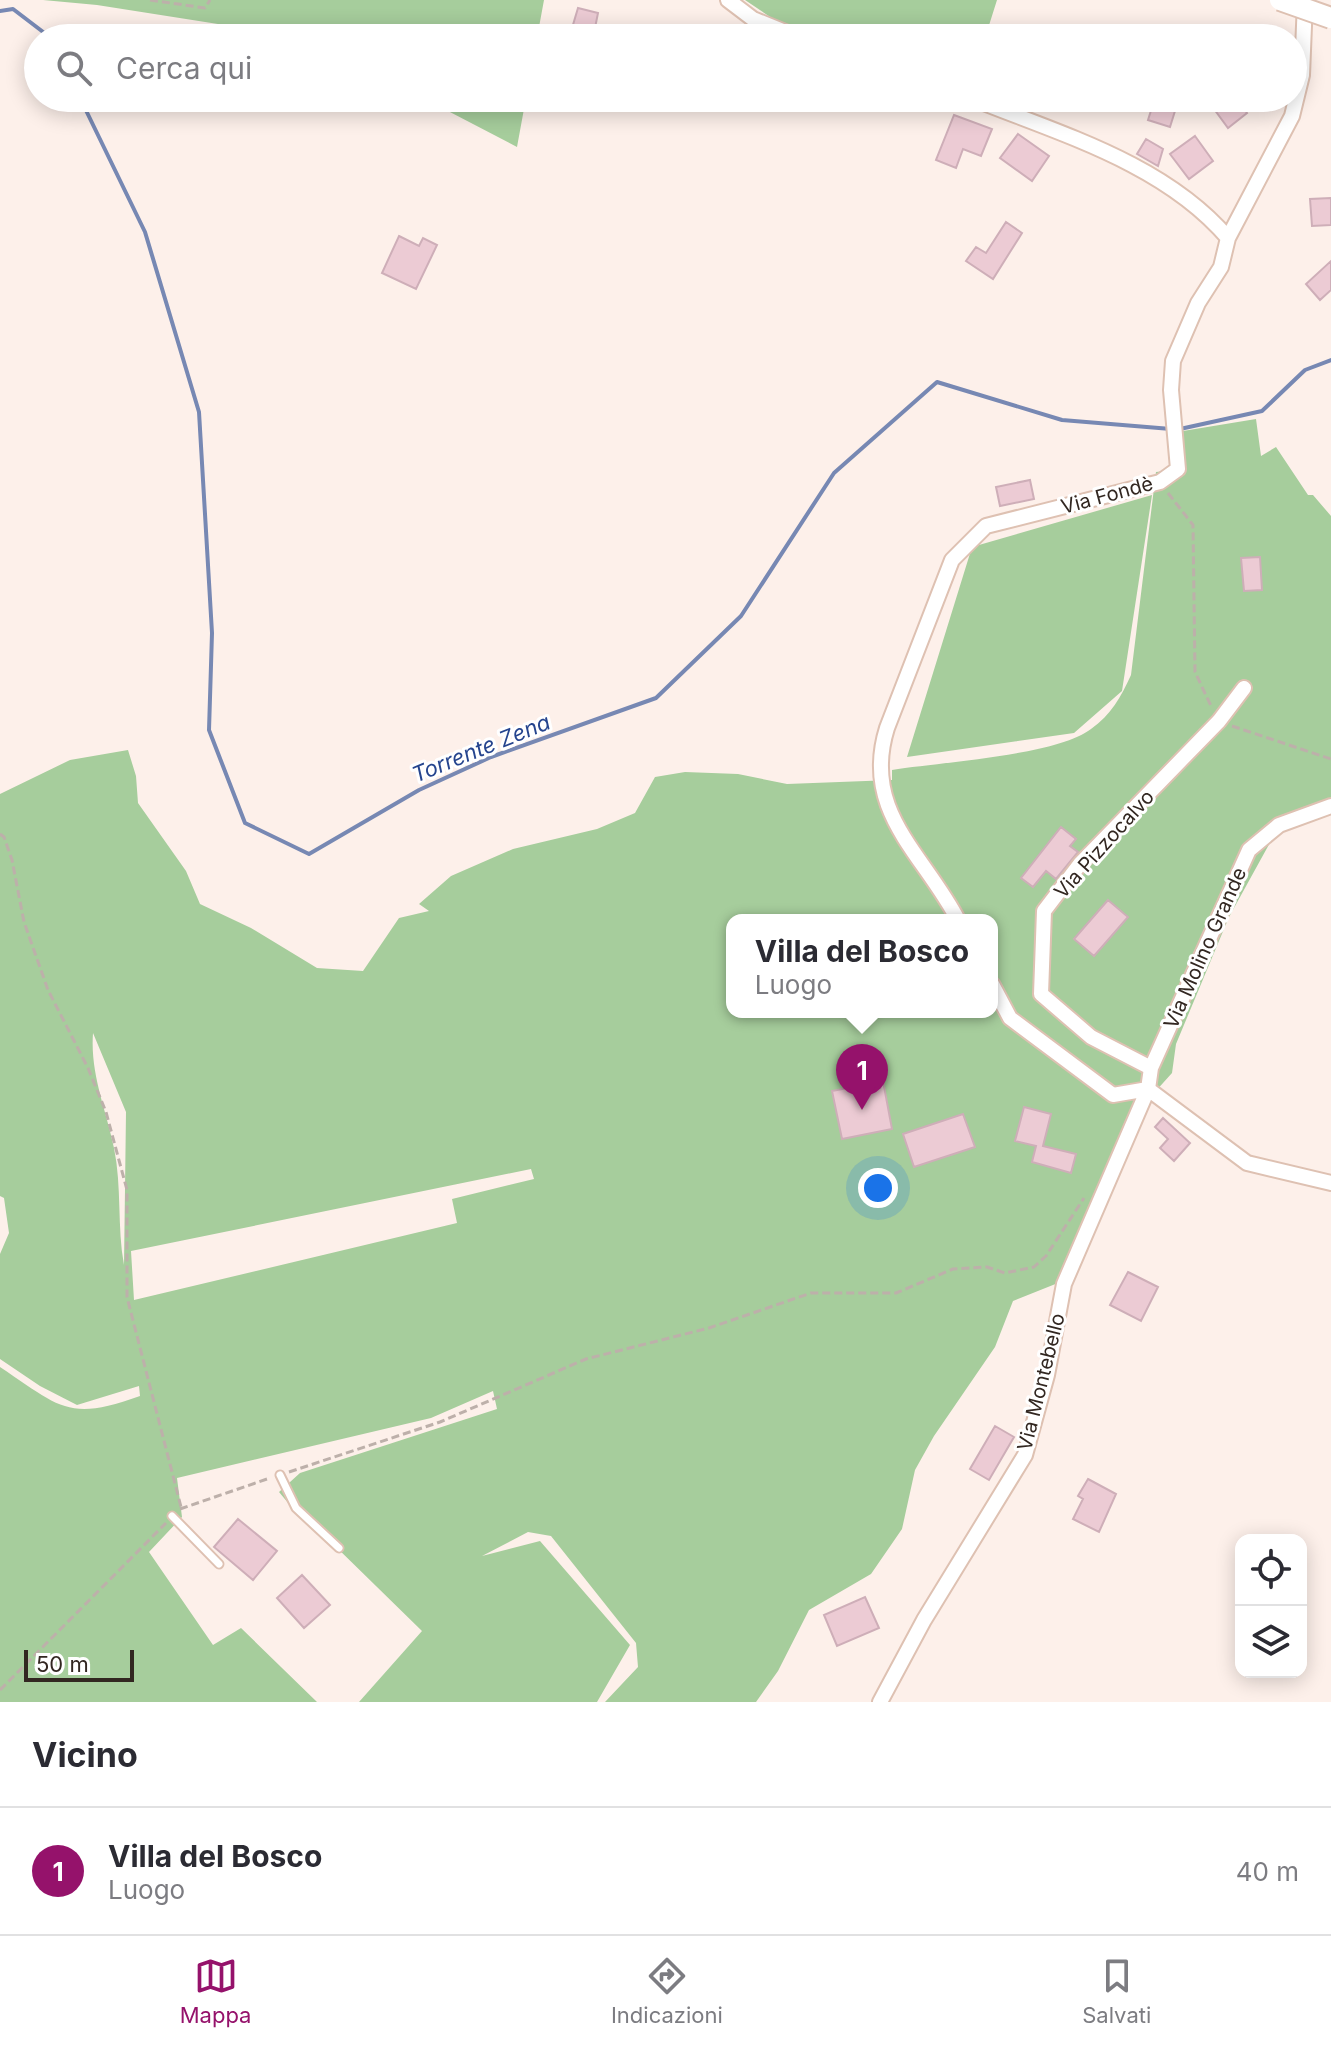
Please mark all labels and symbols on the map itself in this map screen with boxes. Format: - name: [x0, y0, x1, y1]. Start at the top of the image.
- street label: Via Fondè: [1058, 471, 1156, 519]
- water label: Torrente Zena: [408, 708, 554, 788]
- street label: Via Pizzocalvo: [1049, 785, 1159, 903]
- street label: Via Molino Grande: [1159, 864, 1251, 1032]
- pin: 1: [836, 1044, 888, 1110]
- your location: [858, 1168, 898, 1208]
- street label: Via Montebello: [1012, 1311, 1070, 1453]
- scale bar: [24, 1646, 134, 1682]

